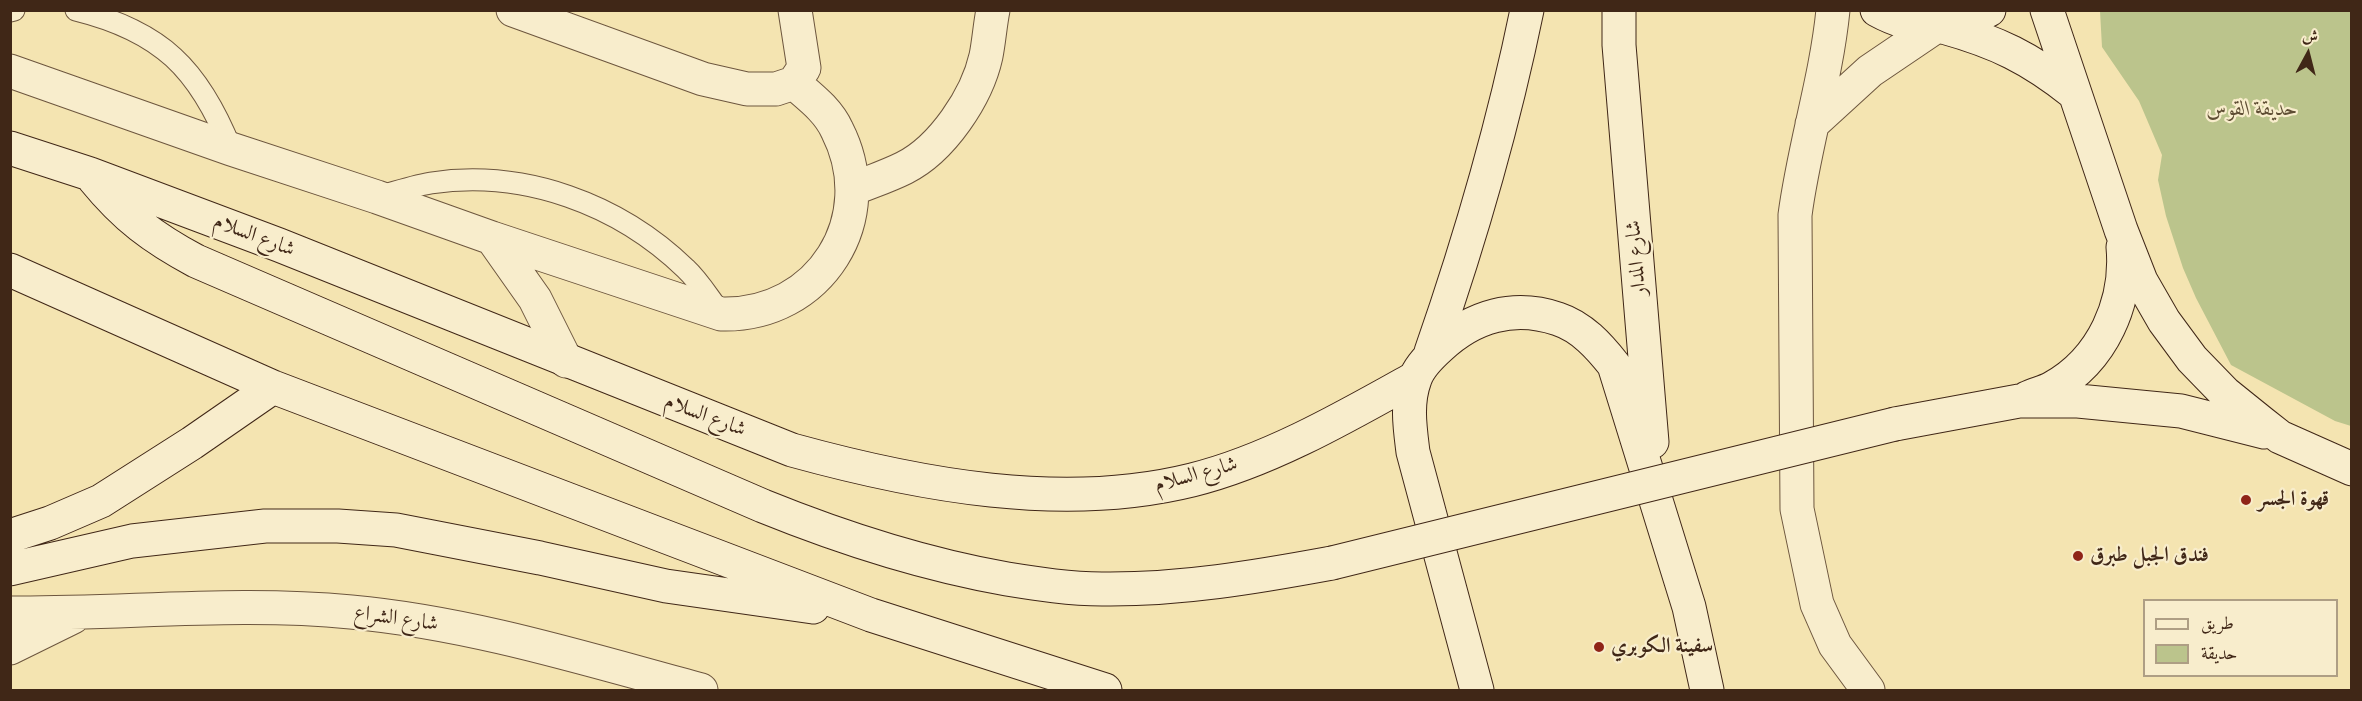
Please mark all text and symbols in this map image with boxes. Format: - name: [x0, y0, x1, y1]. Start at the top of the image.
- north arrow: [2278, 24, 2338, 84]
- text: ش: [2301, 25, 2319, 46]
- park label: حديقة القوس: [2206, 97, 2298, 123]
- street label: شارع السلام: [210, 209, 298, 263]
- street label: شارع المدار: [1621, 219, 1653, 297]
- street label: شارع السلام: [661, 389, 749, 443]
- street label: شارع السلام: [1152, 452, 1240, 498]
- place label: قهوة الجسر: [2258, 487, 2329, 513]
- marker: قهوة الجسر: [2239, 493, 2253, 507]
- place label: فندق الجبل طبرق: [2090, 543, 2209, 569]
- marker: فندق الجبل طبرق: [2071, 549, 2085, 563]
- legend: [2143, 599, 2338, 677]
- street label: شارع الشراع: [352, 601, 440, 637]
- text: طريق: [2201, 612, 2234, 634]
- place label: سفينة الكوبري: [1611, 634, 1713, 660]
- marker: سفينة الكوبري: [1592, 640, 1606, 654]
- text: حديقة: [2201, 642, 2237, 664]

